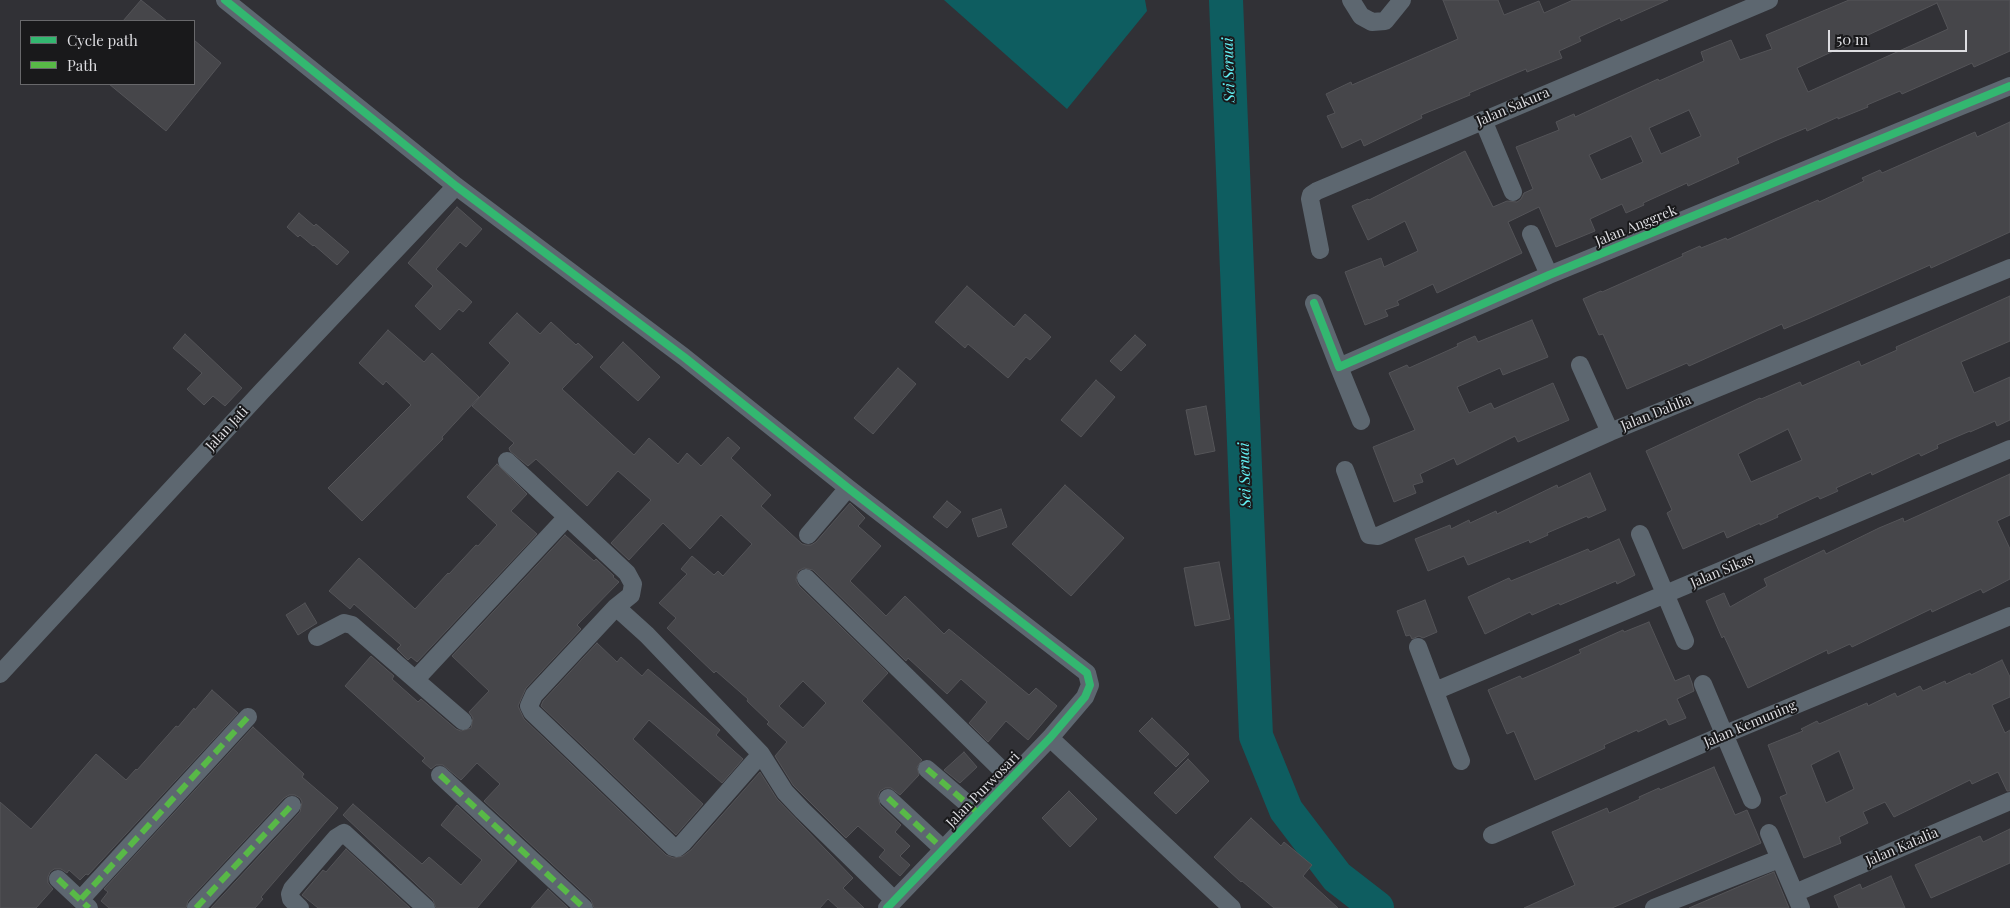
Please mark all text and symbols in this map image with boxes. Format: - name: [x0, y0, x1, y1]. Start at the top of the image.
- legend: [20, 20, 195, 85]
- scale bar: [1830, 20, 1969, 52]
- text: 50 m: [1836, 29, 1868, 49]
- text: Cycle path: [67, 30, 138, 50]
- water label: Sei Seruai: [1219, 37, 1239, 103]
- text: Path: [67, 55, 97, 75]
- street label: Jalan Sakura: [1474, 84, 1552, 130]
- street label: Jalan Anggrek: [1593, 202, 1679, 250]
- street label: Jalan Dahlia: [1618, 391, 1694, 435]
- street label: Jalan Jati: [202, 403, 252, 455]
- water label: Sei Seruai: [1235, 442, 1255, 508]
- street label: Jalan Sikas: [1688, 550, 1756, 592]
- street label: Jalan Kemuning: [1701, 697, 1799, 751]
- street label: Jalan Purwosari: [943, 749, 1023, 831]
- street label: Jalan Katalia: [1863, 824, 1941, 870]

